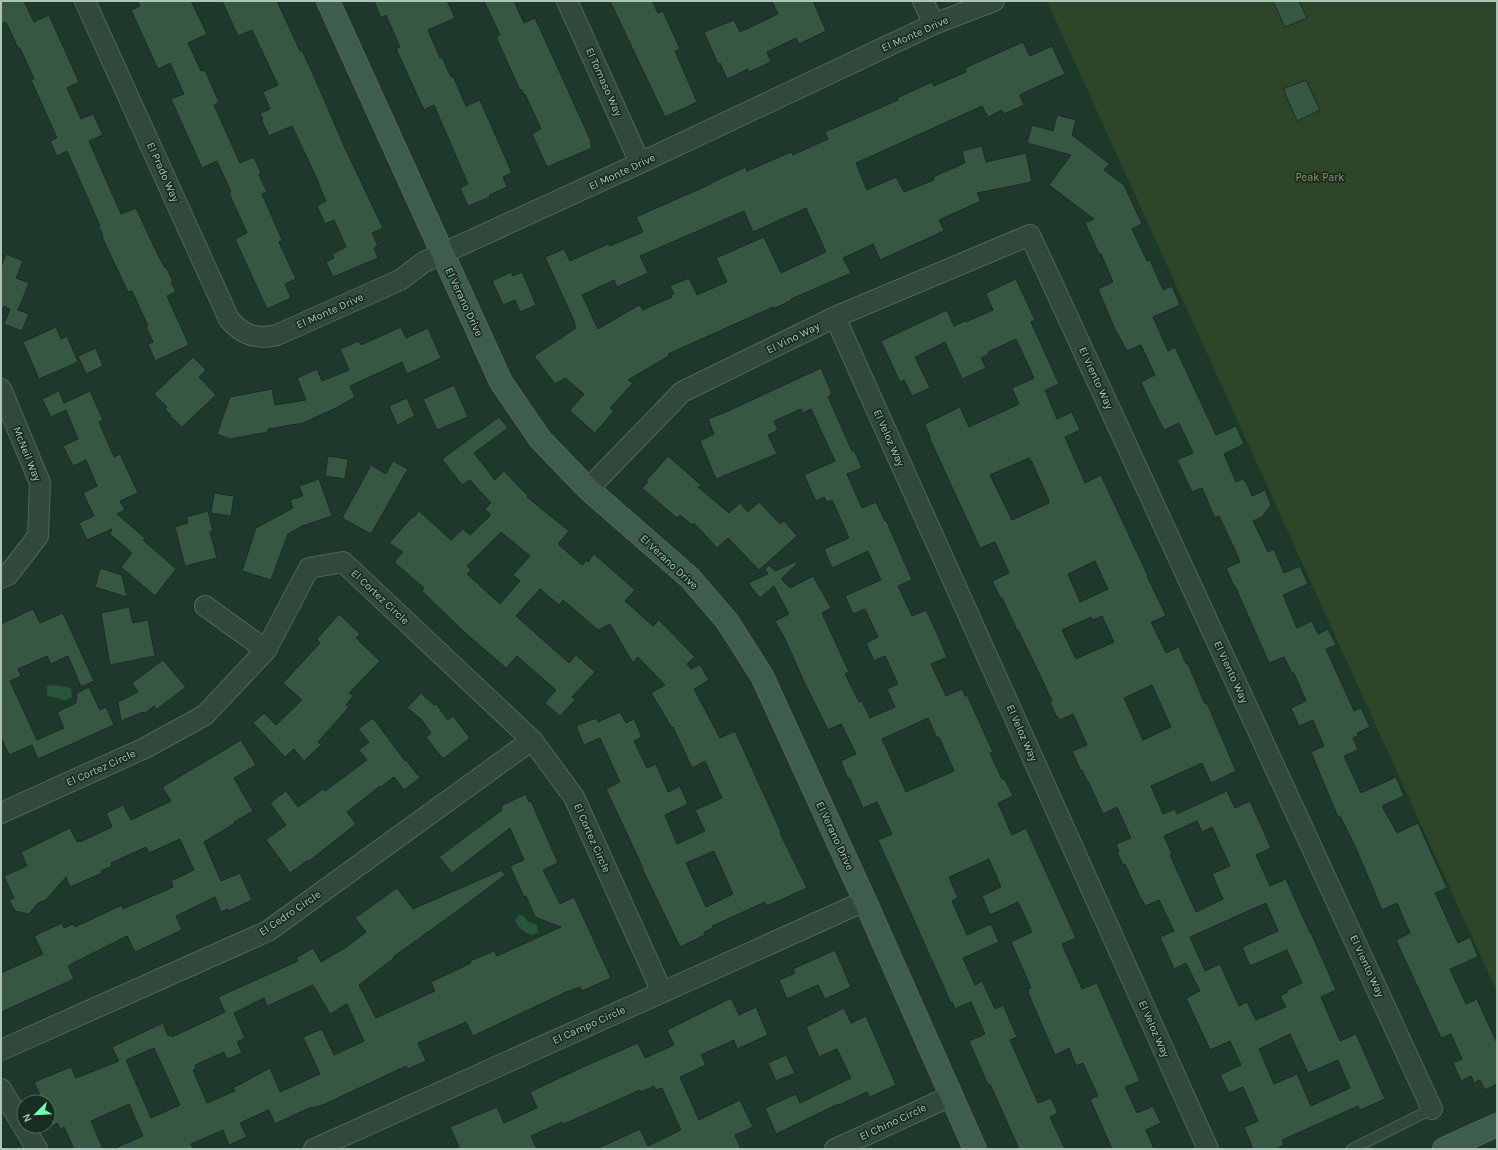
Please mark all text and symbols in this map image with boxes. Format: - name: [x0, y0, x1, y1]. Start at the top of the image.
- street label: El Monte Drive: [879, 13, 951, 55]
- street label: El Tomaso Way: [583, 46, 625, 118]
- street label: El Prado Way: [144, 140, 182, 204]
- street label: El Monte Drive: [587, 151, 658, 193]
- park label: Peak Park: [1296, 171, 1344, 184]
- street label: El Verano Drive: [442, 266, 486, 339]
- street label: El Monte Drive: [294, 290, 366, 332]
- street label: El Vino Way: [764, 320, 822, 356]
- street label: El Viento Way: [1076, 345, 1116, 411]
- street label: El Veloz Way: [871, 408, 907, 468]
- street label: McNeil Way: [10, 425, 44, 483]
- street label: El Verano Drive: [637, 532, 701, 592]
- street label: El Cortez Circle: [348, 567, 412, 627]
- street label: El Viento Way: [1211, 639, 1251, 705]
- street label: El Veloz Way: [1004, 703, 1040, 763]
- street label: El Cortez Circle: [64, 747, 138, 789]
- street label: El Verano Drive: [813, 800, 857, 873]
- street label: El Cortez Circle: [571, 801, 613, 875]
- street label: El Cedro Circle: [257, 887, 324, 938]
- street label: El Viento Way: [1347, 933, 1387, 999]
- street label: El Veloz Way: [1136, 999, 1172, 1059]
- street label: El Campo Circle: [551, 1003, 628, 1047]
- north arrow: [16, 1094, 56, 1134]
- street label: El Chino Circle: [858, 1101, 929, 1143]
- text: N: [20, 1112, 35, 1124]

